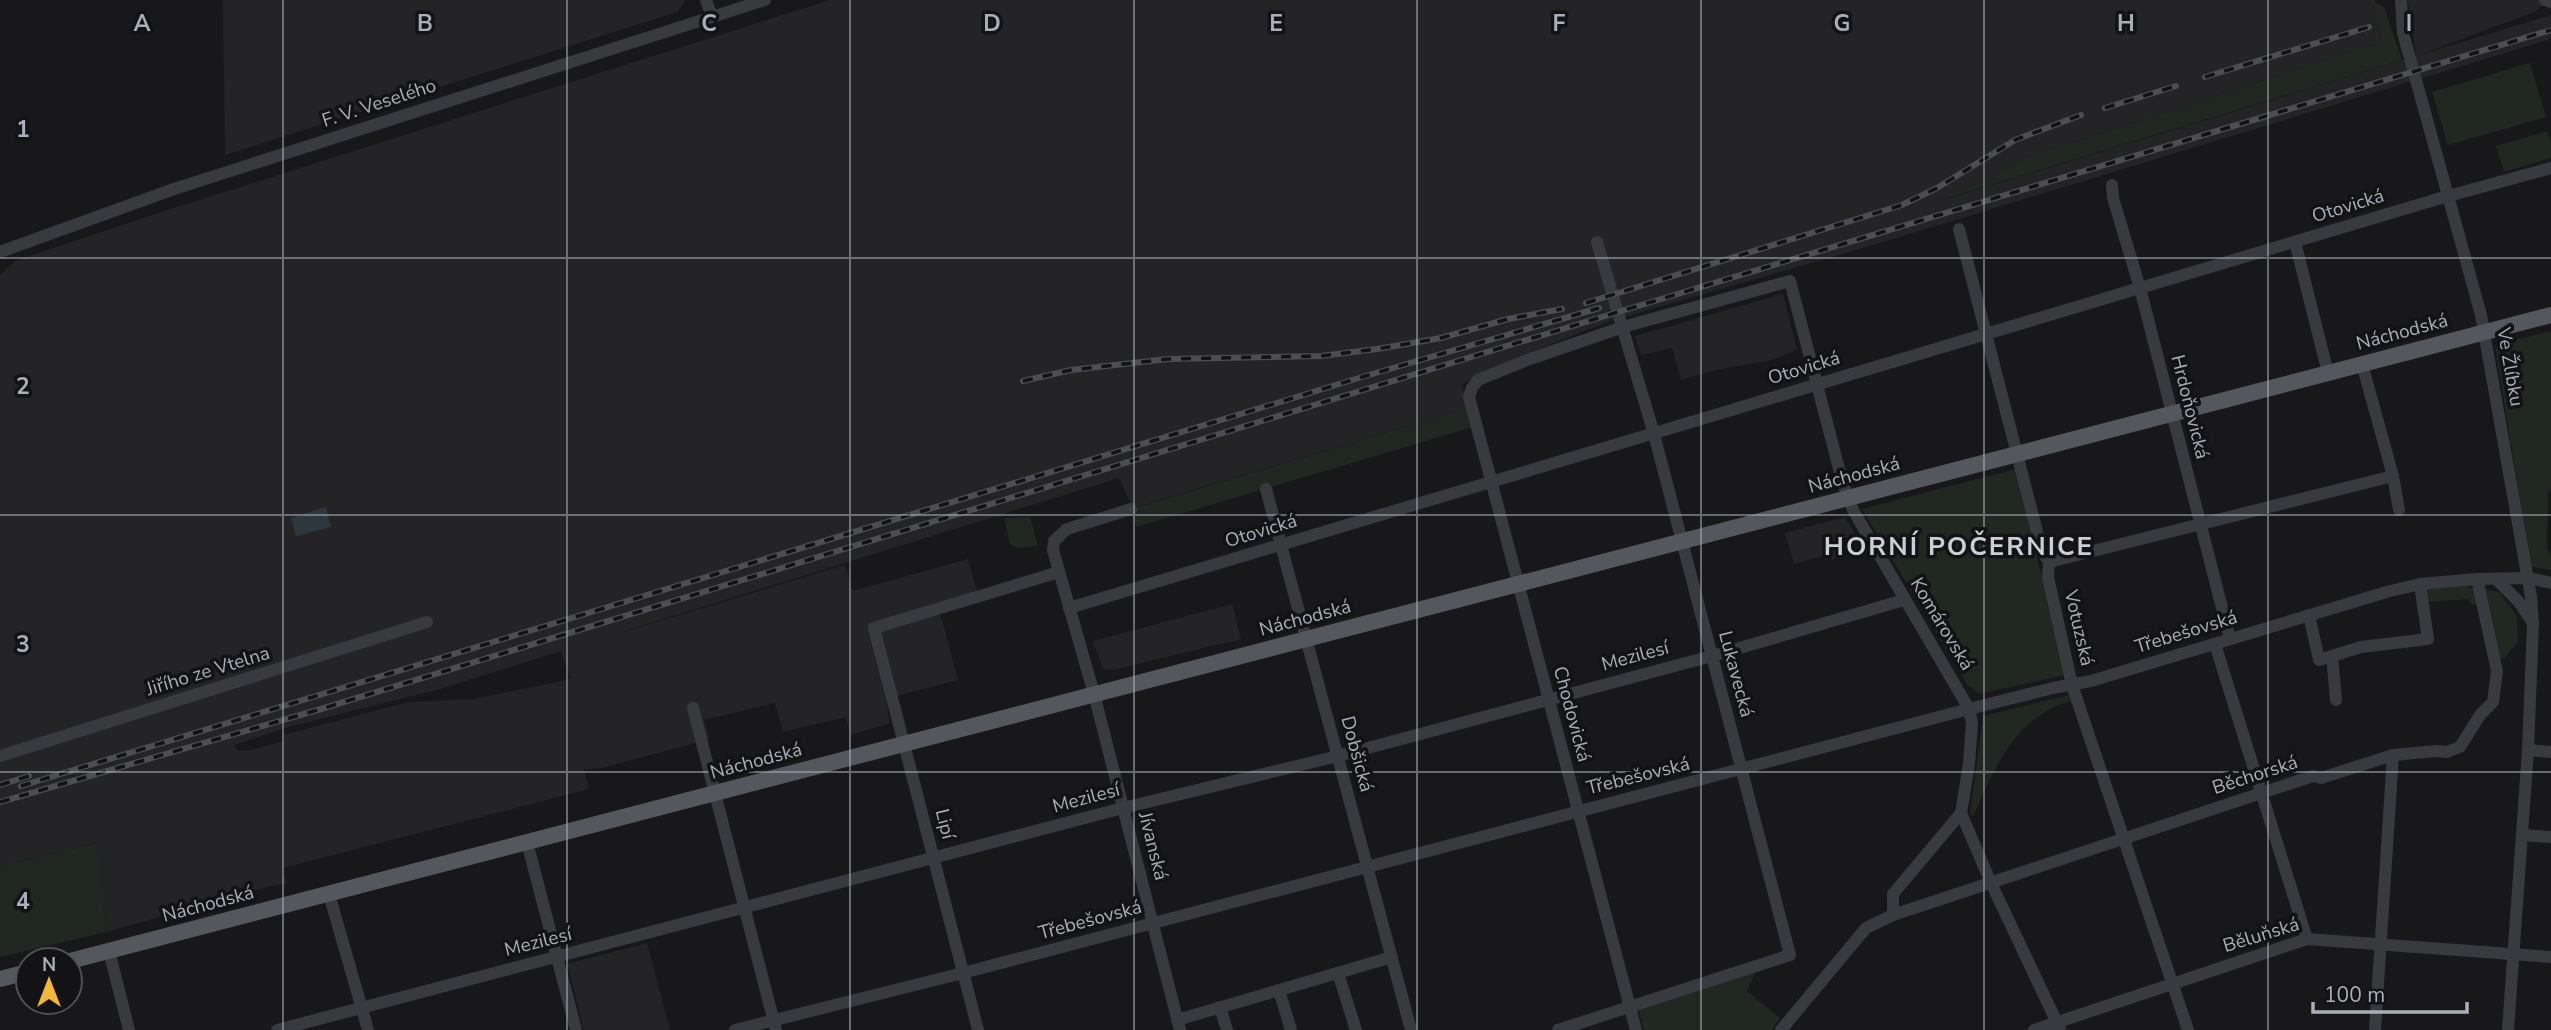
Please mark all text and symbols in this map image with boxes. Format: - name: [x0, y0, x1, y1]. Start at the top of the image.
- text: A: [133, 8, 151, 39]
- text: B: [417, 8, 433, 39]
- text: C: [701, 8, 717, 39]
- text: D: [983, 8, 1001, 39]
- text: E: [1269, 8, 1283, 39]
- text: F: [1553, 8, 1566, 39]
- text: G: [1834, 8, 1850, 39]
- text: H: [2117, 8, 2135, 39]
- text: I: [2406, 8, 2412, 39]
- street label: F. V. Veselého: [319, 72, 439, 134]
- text: 1: [16, 114, 30, 145]
- street label: Otovická: [2309, 183, 2387, 229]
- street label: Náchodská: [2353, 307, 2451, 357]
- street label: Ve Žlíbku: [2490, 325, 2530, 409]
- street label: Otovická: [1765, 345, 1843, 391]
- street label: Hrdoňovická: [2165, 352, 2215, 462]
- text: 2: [16, 371, 30, 402]
- street label: Náchodská: [1805, 450, 1903, 500]
- street label: Otovická: [1222, 508, 1300, 554]
- district label: HORNÍ POČERNICE: [1824, 529, 2094, 564]
- street label: Komárovská: [1904, 573, 1980, 675]
- street label: Votuzská: [2057, 587, 2100, 668]
- street label: Náchodská: [1256, 593, 1354, 643]
- street label: Třebešovská: [2132, 604, 2240, 660]
- street label: Lukavecká: [1712, 628, 1760, 720]
- text: 3: [16, 629, 30, 660]
- street label: Mezilesí: [1598, 634, 1673, 677]
- street label: Jiřího ze Vtelna: [142, 640, 273, 702]
- street label: Chodovická: [1547, 663, 1597, 765]
- street label: Dobšická: [1334, 713, 1380, 795]
- street label: Náchodská: [707, 736, 805, 786]
- street label: Běchorská: [2209, 749, 2301, 801]
- street label: Třebešovská: [1584, 751, 1692, 801]
- street label: Mezilesí: [1049, 776, 1124, 819]
- street label: Lipí: [929, 806, 962, 843]
- street label: Jívanská: [1132, 808, 1174, 883]
- street label: Náchodská: [159, 879, 257, 929]
- text: 4: [16, 886, 30, 917]
- street label: Třebešovská: [1036, 894, 1144, 946]
- street label: Běluňská: [2220, 911, 2302, 959]
- street label: Mezilesí: [502, 921, 576, 963]
- north arrow: [14, 946, 84, 1016]
- text: N: [42, 952, 56, 978]
- scale bar: [2313, 970, 2467, 1014]
- text: 100 m: [2324, 981, 2385, 1009]

